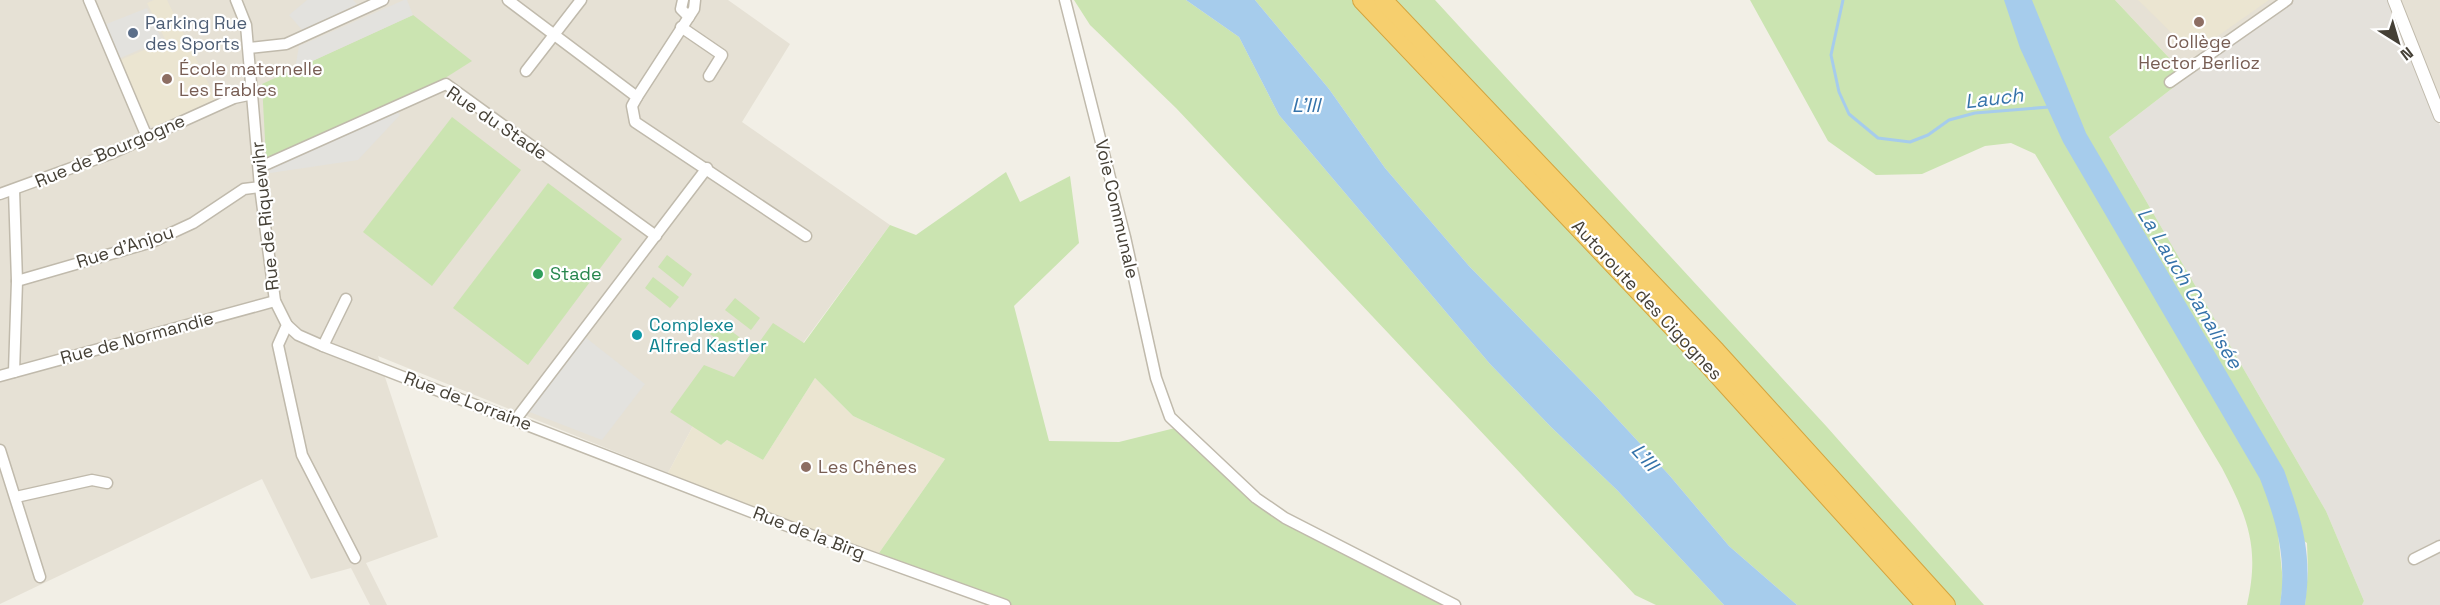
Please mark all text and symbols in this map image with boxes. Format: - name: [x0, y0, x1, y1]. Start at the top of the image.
- place label: Parking Rue des Sports: [145, 11, 247, 55]
- north arrow: [2368, 12, 2428, 72]
- marker: Collège Hector Berlioz: [2192, 15, 2206, 29]
- marker: Parking Rue des Sports: [126, 26, 140, 40]
- place label: Collège Hector Berlioz: [2138, 30, 2260, 74]
- text: N: [2396, 42, 2417, 65]
- place label: École maternelle Les Erables: [179, 57, 323, 101]
- marker: École maternelle Les Erables: [160, 72, 174, 86]
- street label: Rue du Stade: [443, 80, 552, 165]
- water label: Lauch: [1963, 81, 2025, 114]
- water label: L'Ill: [1292, 92, 1322, 118]
- street label: Rue de Bourgogne: [31, 109, 188, 193]
- street label: Voie Communale: [1090, 137, 1145, 281]
- street label: Rue de Riquewihr: [245, 140, 284, 292]
- water label: La Lauch Canalisée: [2132, 203, 2249, 374]
- street label: Autoroute des Cigognes: [1567, 215, 1728, 385]
- street label: Rue d'Anjou: [73, 220, 177, 273]
- place label: Stade: [550, 262, 602, 285]
- marker: Stade: [531, 267, 545, 281]
- street label: Rue de Normandie: [58, 306, 216, 369]
- place label: Complexe Alfred Kastler: [649, 313, 767, 357]
- marker: Complexe Alfred Kastler: [630, 328, 644, 342]
- street label: Rue de Lorraine: [401, 366, 535, 435]
- water label: L'Ill: [1626, 438, 1666, 478]
- place label: Les Chênes: [818, 455, 917, 478]
- marker: Les Chênes: [799, 460, 813, 474]
- street label: Rue de la Birg: [750, 501, 868, 564]

